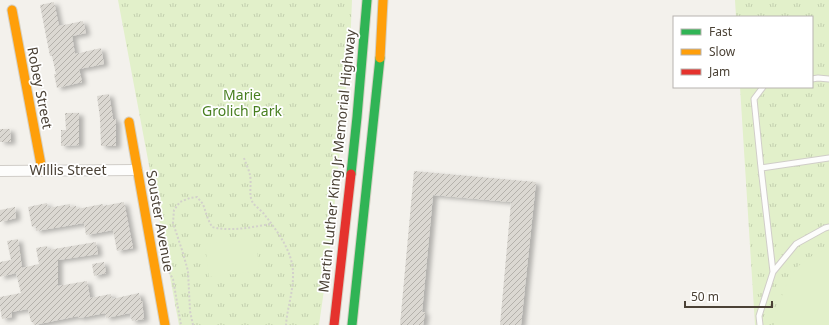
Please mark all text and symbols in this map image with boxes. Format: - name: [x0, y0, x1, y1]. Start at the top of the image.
- legend: [673, 16, 813, 88]
- text: Fast: [709, 23, 733, 40]
- street label: Martin Luther King Jr Memorial Highway: [313, 28, 360, 294]
- text: Slow: [709, 43, 736, 60]
- street label: Robey Street: [23, 45, 58, 131]
- text: Jam: [708, 63, 730, 80]
- park label: Marie Grolich Park: [202, 85, 283, 120]
- street label: Willis Street: [30, 160, 106, 179]
- street label: Souster Avenue: [142, 169, 179, 273]
- scale bar: [685, 283, 772, 309]
- text: 50 m: [691, 288, 719, 305]

